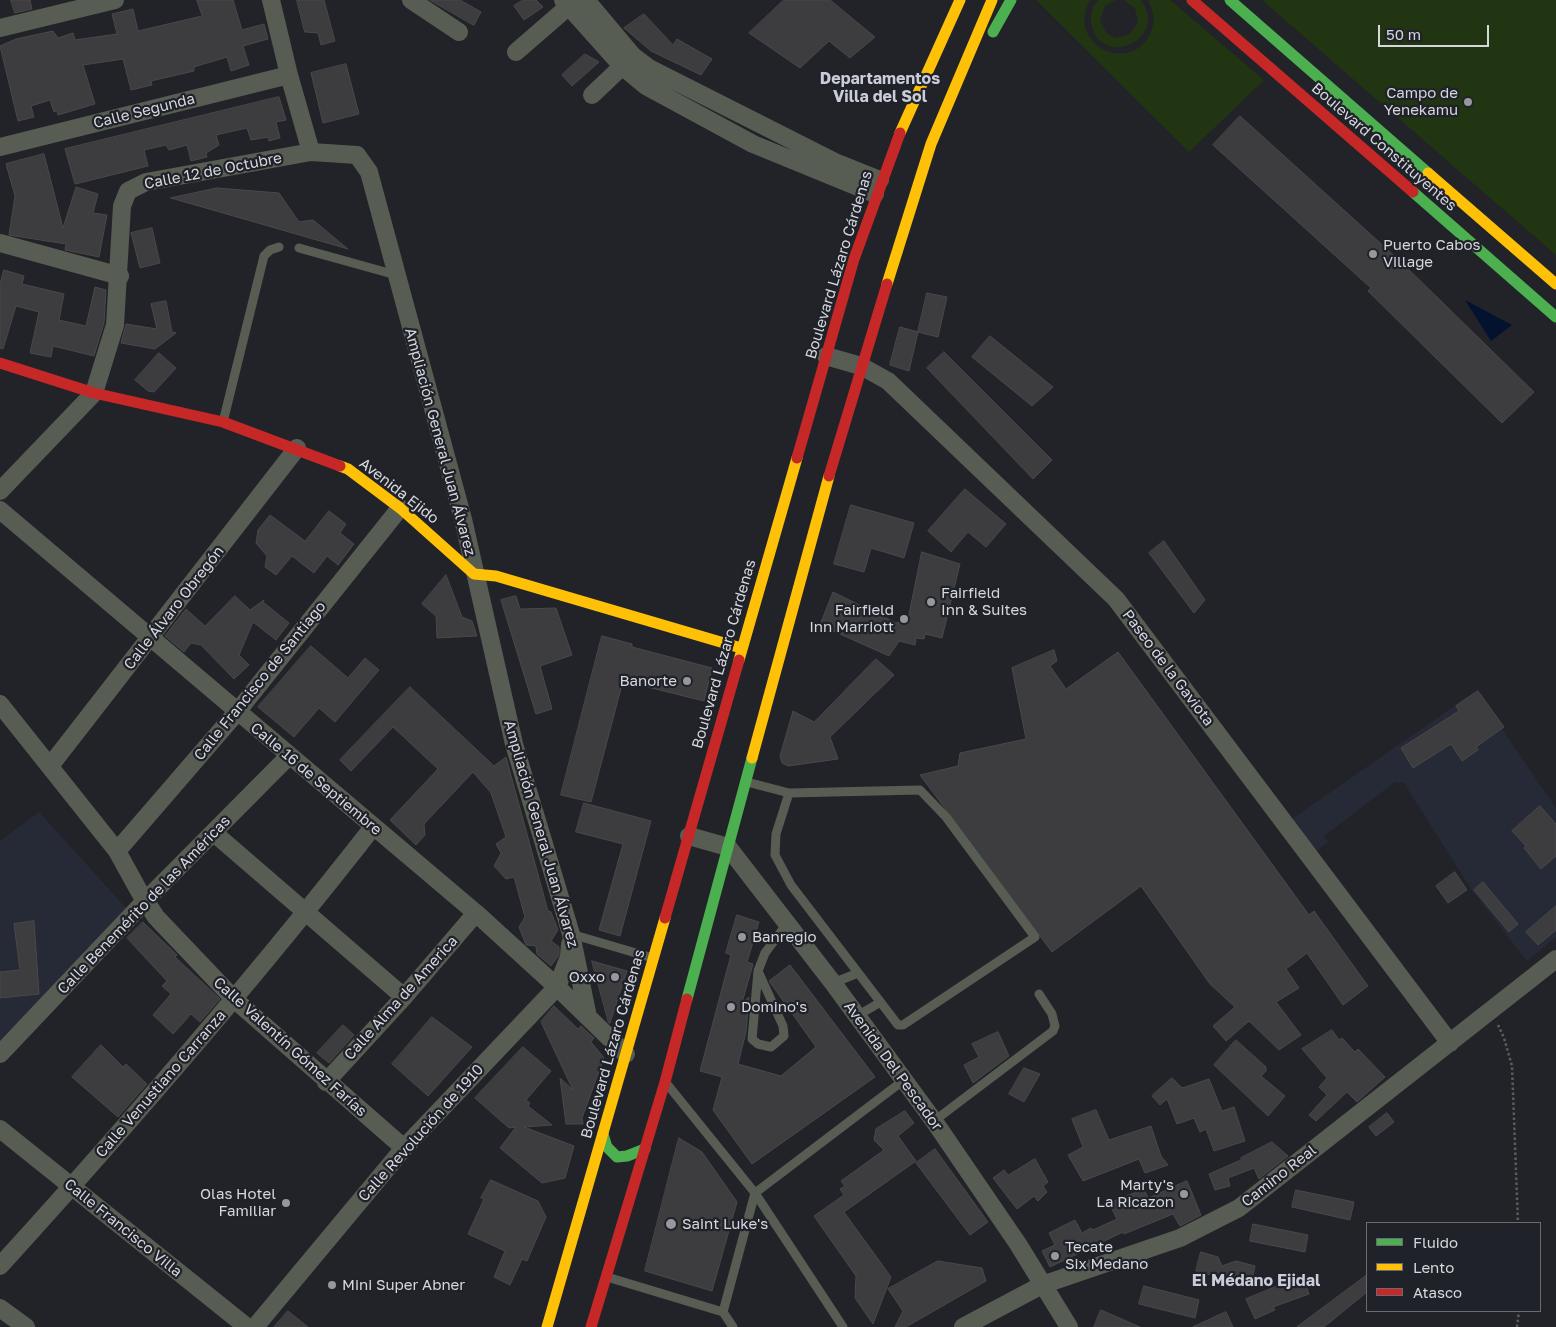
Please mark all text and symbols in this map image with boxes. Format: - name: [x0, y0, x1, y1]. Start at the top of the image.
- scale bar: [1381, 15, 1492, 47]
- text: 50 m: [1386, 25, 1421, 43]
- district label: Departamentos Villa del Sol: [820, 69, 940, 107]
- street label: Boulevard Constituyentes: [1308, 79, 1460, 215]
- place label: Campo de Yenekamu: [1384, 84, 1458, 119]
- street label: Calle Segunda: [91, 90, 197, 132]
- marker: Campo de Yenekamu: [1462, 96, 1474, 108]
- street label: Calle 12 de Octubre: [143, 149, 283, 193]
- street label: Boulevard Lázaro Cárdenas: [802, 169, 876, 361]
- place label: Puerto Cabos Village: [1383, 236, 1480, 271]
- marker: Puerto Cabos Village: [1367, 248, 1379, 260]
- street label: Ampliación General Juan Álvarez: [401, 326, 479, 558]
- street label: Avenida Ejido: [356, 454, 442, 528]
- street label: Calle Álvaro Obregón: [120, 543, 228, 673]
- street label: Boulevard Lázaro Cárdenas: [688, 557, 760, 751]
- place label: Fairfield Inn & Suites: [941, 584, 1027, 619]
- marker: Fairfield Inn & Suites: [925, 596, 937, 608]
- street label: Calle Francisco de Santiago: [190, 598, 330, 764]
- place label: Fairfield Inn Marriott: [809, 601, 894, 636]
- street label: Paseo de la Gaviota: [1118, 606, 1218, 730]
- marker: Fairfield Inn Marriott: [898, 613, 910, 625]
- place label: Banorte: [619, 672, 677, 690]
- marker: Banorte: [681, 675, 693, 687]
- street label: Ampliación General Juan Álvarez: [500, 718, 582, 950]
- street label: Calle 16 de Septiembre: [247, 719, 385, 839]
- street label: Calle Benemérito de las Américas: [54, 812, 234, 998]
- place label: Banregio: [752, 928, 816, 946]
- marker: Banregio: [736, 931, 748, 943]
- street label: Calle Alma de America: [340, 932, 462, 1064]
- street label: Boulevard Lázaro Cárdenas: [577, 947, 649, 1141]
- place label: Oxxo: [569, 968, 605, 986]
- marker: Oxxo: [609, 971, 621, 983]
- street label: Calle Valentín Gómez Farías: [210, 973, 370, 1121]
- place label: Domino's: [741, 998, 807, 1016]
- street label: Avenida Del Pescador: [840, 998, 946, 1134]
- marker: Domino's: [725, 1001, 737, 1013]
- street label: Calle Venustiano Carranza: [92, 1007, 230, 1161]
- street label: Calle Revolución de 1910: [355, 1061, 487, 1205]
- street label: Camino Real: [1238, 1141, 1320, 1211]
- street label: Calle Francisco Villa: [61, 1175, 185, 1281]
- place label: Marty's La Ricazon: [1096, 1176, 1174, 1211]
- place label: Olas Hotel Familiar: [200, 1185, 276, 1220]
- marker: Marty's La Ricazon: [1178, 1188, 1190, 1200]
- marker: Olas Hotel Familiar: [280, 1197, 292, 1209]
- place label: Saint Luke's: [682, 1215, 768, 1233]
- marker: Saint Luke's: [664, 1217, 678, 1231]
- legend: [1366, 1222, 1541, 1312]
- text: Fluido: [1413, 1233, 1458, 1251]
- place label: Tecate Six Medano: [1065, 1238, 1148, 1273]
- marker: Tecate Six Medano: [1049, 1250, 1061, 1262]
- text: Lento: [1413, 1258, 1454, 1276]
- district label: El Médano Ejidal: [1192, 1271, 1320, 1291]
- place label: Mini Super Abner: [342, 1276, 465, 1294]
- marker: Mini Super Abner: [326, 1279, 338, 1291]
- text: Atasco: [1413, 1283, 1462, 1301]

